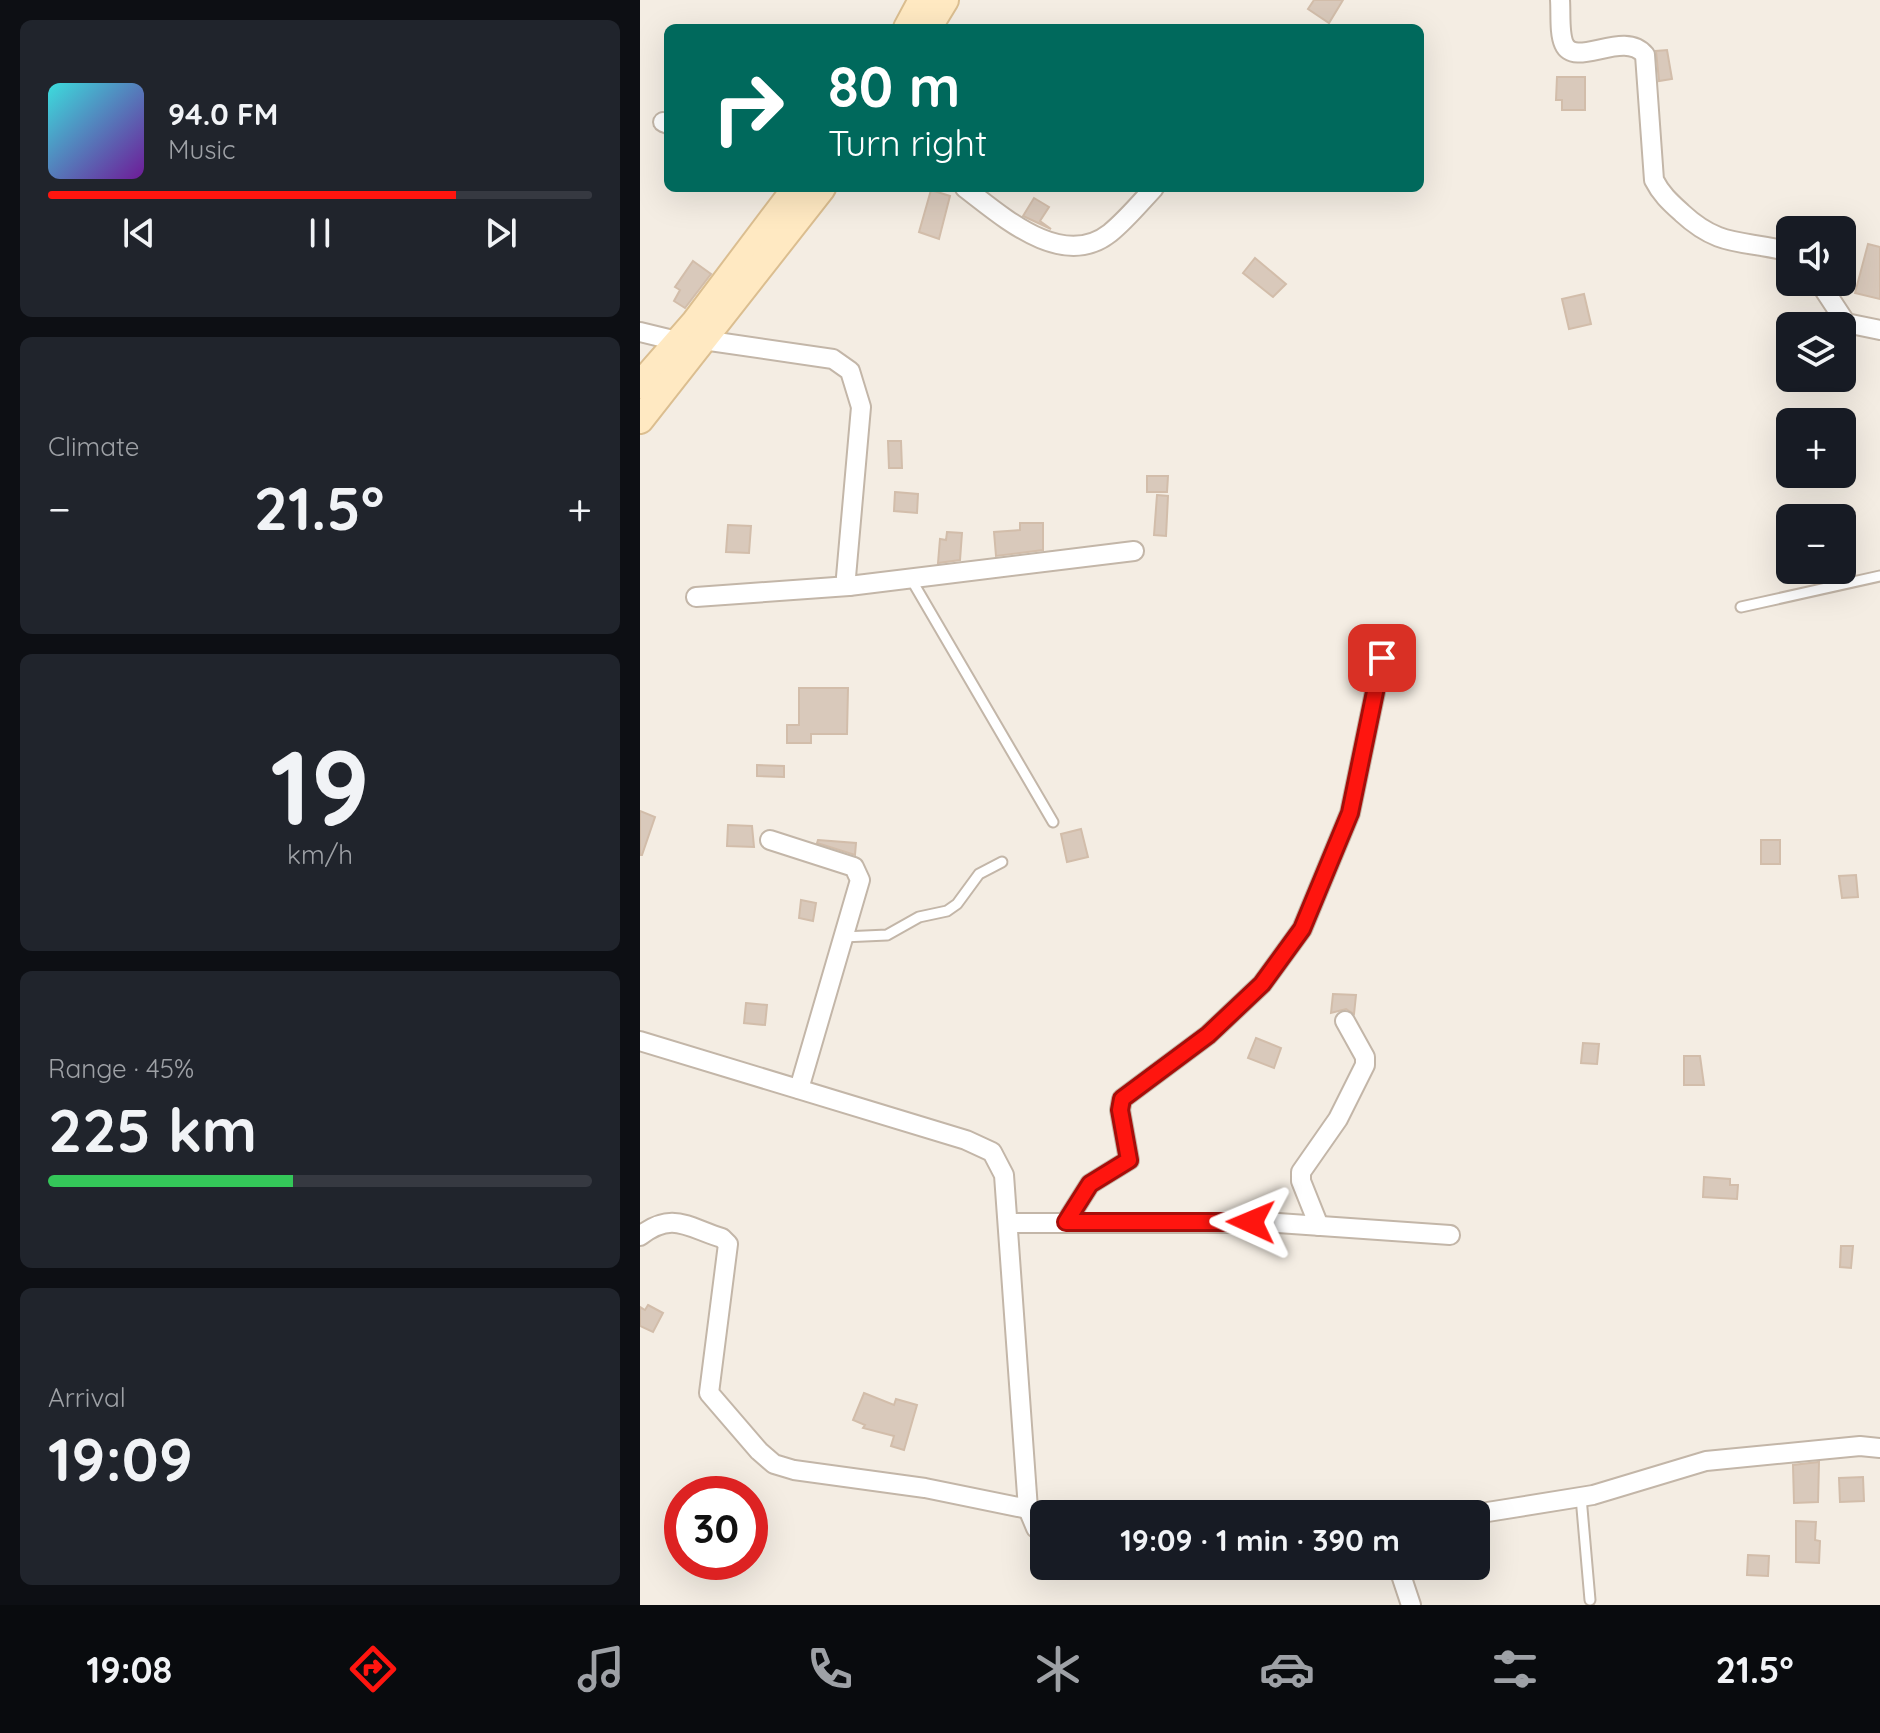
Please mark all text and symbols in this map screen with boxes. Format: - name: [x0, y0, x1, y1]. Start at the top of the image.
- text: 80 m: [828, 51, 960, 121]
- icon: right: [696, 56, 800, 160]
- text: 94.0 FM: [168, 95, 278, 133]
- text: Turn right: [828, 120, 987, 165]
- text: Music: [168, 133, 236, 166]
- icon: previous: [117, 211, 161, 255]
- icon: pause: [298, 211, 342, 255]
- icon: next: [479, 211, 523, 255]
- map controls: [1776, 216, 1856, 584]
- button: sound: [1776, 216, 1856, 296]
- button: layers: [1776, 312, 1856, 392]
- button: +: [1776, 408, 1856, 488]
- text: Climate: [48, 430, 139, 463]
- text: 21.5°: [254, 470, 384, 545]
- text: −: [48, 481, 71, 536]
- text: +: [567, 481, 592, 536]
- button: −: [1776, 504, 1856, 584]
- pin: [1348, 624, 1416, 692]
- icon: arrive: [1360, 636, 1404, 680]
- text: 19: [270, 721, 370, 851]
- text: km/h: [287, 838, 353, 871]
- text: Range · 45%: [48, 1052, 194, 1085]
- text: 225 km: [48, 1092, 257, 1167]
- position arrow: [1209, 1180, 1293, 1264]
- text: Arrival: [48, 1381, 126, 1414]
- text: 19:09: [48, 1421, 193, 1496]
- speed limit sign: 30: [664, 1476, 768, 1580]
- text: 19:09 · 1 min · 390 m: [1120, 1521, 1400, 1559]
- icon: directions: [345, 1641, 401, 1697]
- icon: music: [573, 1641, 629, 1697]
- icon: phone: [802, 1641, 858, 1697]
- icon: climate: [1030, 1641, 1086, 1697]
- icon: car: [1259, 1641, 1315, 1697]
- icon: filters: [1487, 1641, 1543, 1697]
- text: 19:08: [86, 1647, 172, 1692]
- text: 21.5°: [1715, 1647, 1794, 1692]

